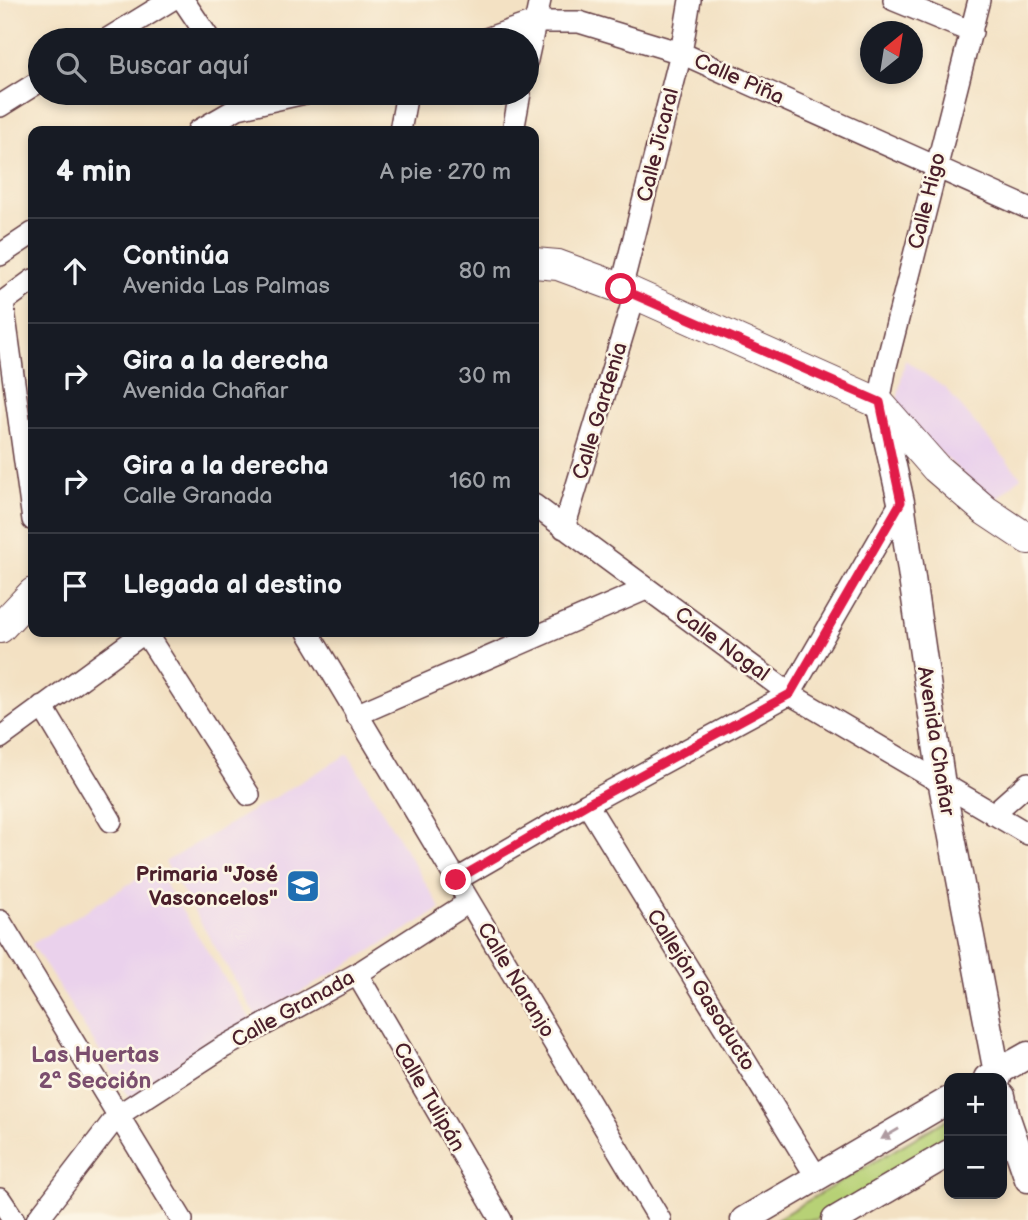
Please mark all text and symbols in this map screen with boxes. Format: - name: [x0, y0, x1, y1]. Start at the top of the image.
- north arrow: [860, 21, 923, 84]
- search box: [28, 28, 539, 105]
- icon: search: [52, 48, 90, 86]
- street label: Calle Piña: [690, 48, 788, 110]
- text: Buscar aquí: [108, 51, 249, 82]
- street label: Calle Jicaral: [632, 86, 684, 204]
- street label: Calle Higo: [903, 150, 951, 252]
- text: 4 min: [56, 154, 131, 190]
- text: A pie · 270 m: [380, 158, 511, 186]
- text: Continúa: [123, 241, 230, 272]
- icon: ahead: [56, 252, 94, 290]
- text: 80 m: [459, 257, 511, 285]
- text: Avenida Las Palmas: [123, 272, 330, 300]
- route start: [605, 273, 636, 304]
- street label: Calle Gardenia: [567, 339, 633, 483]
- text: Gira a la derecha: [123, 346, 329, 377]
- icon: right: [56, 357, 94, 395]
- text: 30 m: [458, 362, 511, 390]
- text: Avenida Chañar: [123, 377, 288, 405]
- text: Gira a la derecha: [123, 451, 329, 482]
- icon: right: [56, 462, 94, 500]
- text: 160 m: [449, 467, 511, 495]
- text: Calle Granada: [123, 482, 273, 510]
- icon: arrive: [56, 567, 94, 605]
- text: Llegada al destino: [123, 570, 342, 601]
- street label: Calle Nogal: [670, 601, 774, 687]
- street label: Avenida Chañar: [912, 665, 960, 818]
- place label: Primaria "José Vasconcelos": [136, 862, 279, 911]
- route end: [440, 864, 471, 895]
- school or university icon: Primaria "José Vasconcelos": [284, 867, 322, 905]
- street label: Callejón Gasoducto: [641, 905, 761, 1075]
- street label: Calle Naranjo: [472, 918, 560, 1042]
- street label: Calle Granada: [227, 965, 359, 1053]
- street label: Calle Tulipán: [388, 1038, 470, 1156]
- district label: Las Huertas 2ª Sección: [31, 1041, 159, 1095]
- map controls: [944, 1073, 1007, 1199]
- button: +: [944, 1073, 1007, 1136]
- one-way arrow: [880, 1128, 900, 1140]
- button: −: [944, 1136, 1007, 1199]

